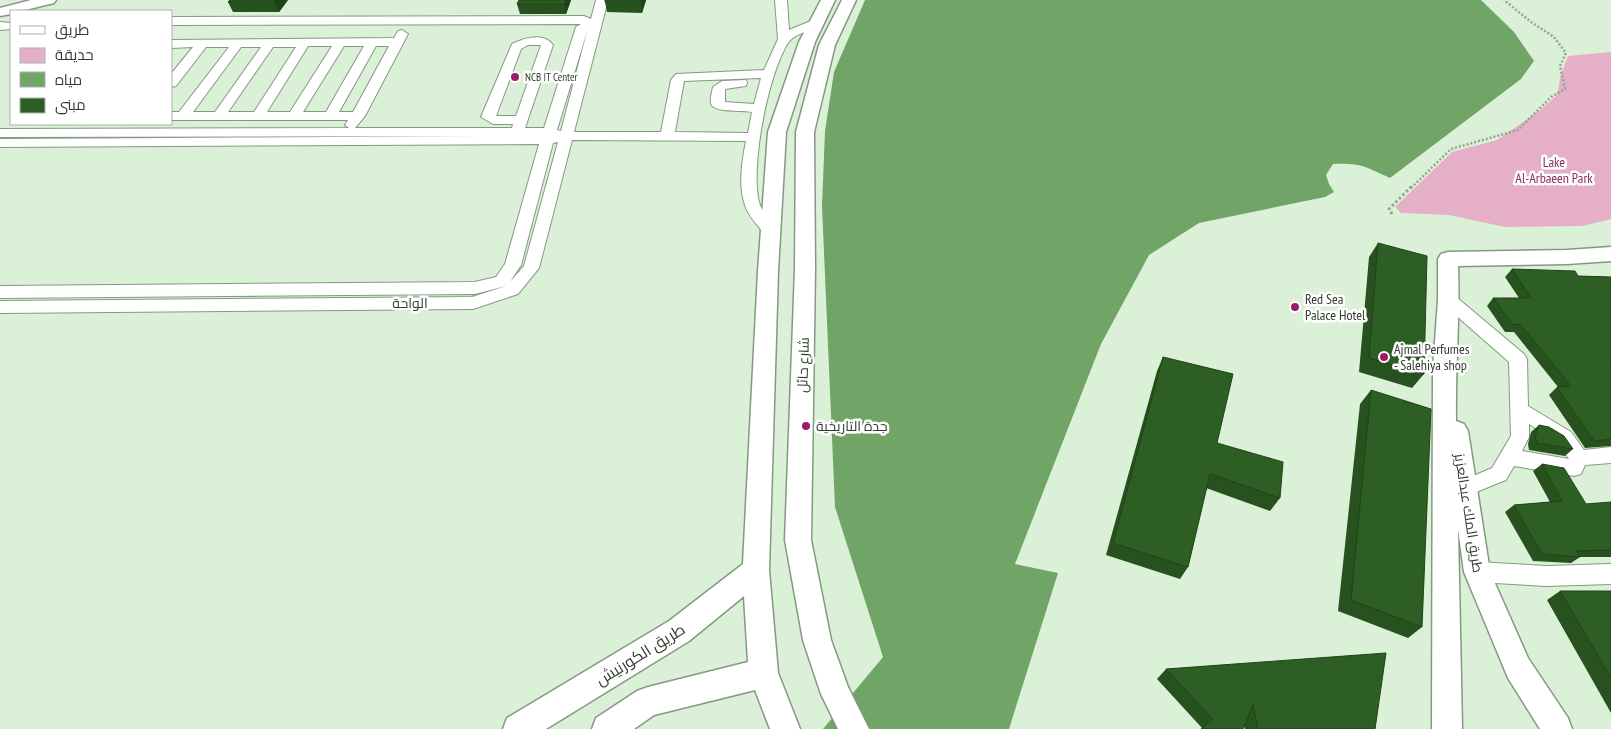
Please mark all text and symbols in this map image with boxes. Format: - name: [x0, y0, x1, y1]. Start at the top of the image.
- legend: [10, 10, 172, 125]
- text: طريق: [55, 20, 89, 40]
- text: حديقة: [55, 45, 94, 64]
- text: مياه: [55, 70, 82, 89]
- place label: NCB IT Center: [525, 70, 578, 84]
- marker: NCB IT Center: [509, 71, 521, 83]
- text: مبنى: [55, 95, 86, 115]
- park label: Lake Al-Arbaeen Park: [1515, 153, 1593, 187]
- place label: Red Sea Palace Hotel: [1305, 290, 1366, 324]
- street label: الواحة: [392, 294, 428, 312]
- marker: Red Sea Palace Hotel: [1289, 301, 1301, 313]
- street label: شارع حائل: [793, 337, 813, 393]
- place label: Ajmal Perfumes - Salehiya shop: [1394, 340, 1470, 374]
- marker: Ajmal Perfumes - Salehiya shop: [1378, 351, 1390, 363]
- place label: جدة التاريخية: [816, 417, 887, 435]
- marker: جدة التاريخية: [800, 420, 812, 432]
- street label: طريق الملك عبدالعزيز: [1451, 451, 1487, 574]
- street label: طريق الكورنيش: [592, 619, 689, 690]

